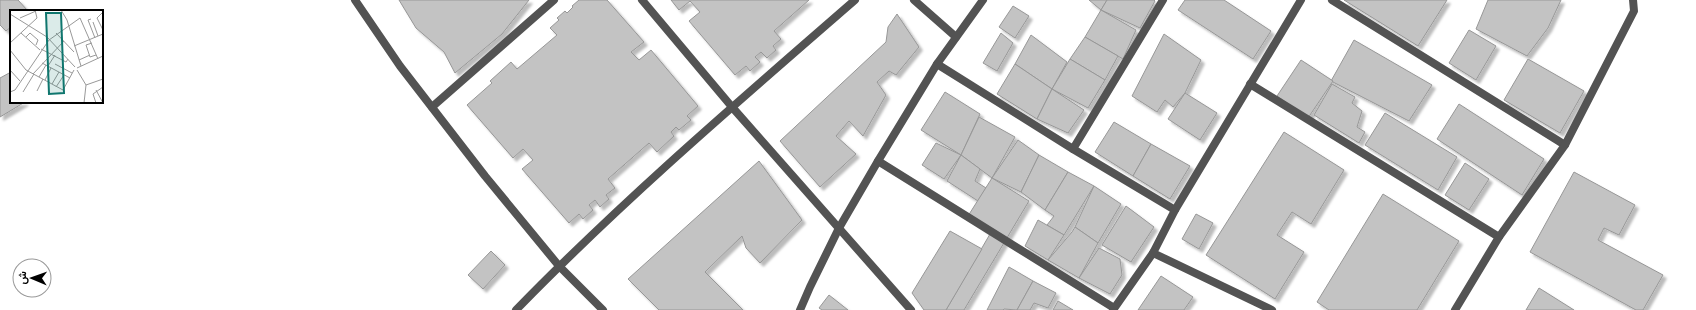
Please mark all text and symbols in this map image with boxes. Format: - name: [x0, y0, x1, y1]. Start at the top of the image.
- inset map: [10, 10, 103, 103]
- north arrow: [12, 258, 52, 298]
- text: ش: [16, 271, 29, 285]

